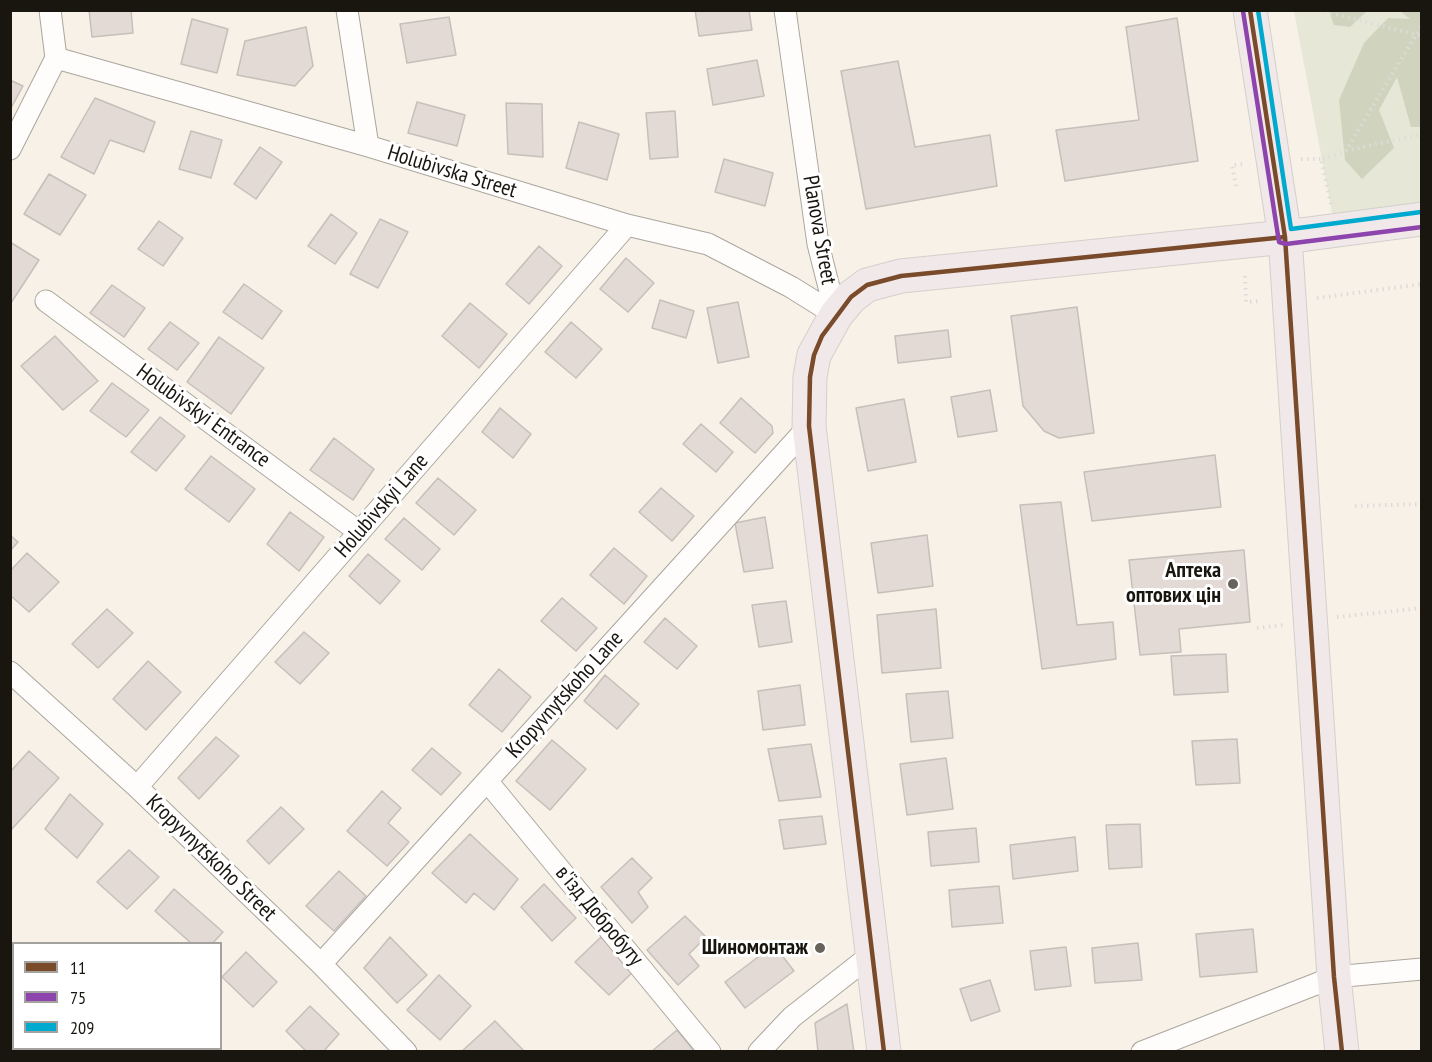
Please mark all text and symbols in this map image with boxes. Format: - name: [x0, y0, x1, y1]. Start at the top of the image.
- street label: Holubivska Street: [384, 140, 520, 204]
- street label: Planova Street: [796, 173, 842, 287]
- street label: Holubivskyi Entrance: [131, 359, 275, 473]
- street label: Holubivskyi Lane: [330, 449, 434, 563]
- place label: Аптека оптових цін: [1126, 558, 1221, 610]
- marker: Аптека оптових цін: [1226, 577, 1240, 591]
- street label: Kropyvnytskoho Lane: [501, 626, 629, 764]
- street label: Kropyvnytskoho Street: [140, 789, 282, 927]
- street label: в'їзд Добробуту: [549, 861, 649, 971]
- place label: Шиномонтаж: [702, 935, 808, 961]
- marker: Шиномонтаж: [813, 941, 827, 955]
- legend: [12, 942, 222, 1050]
- text: 11: [70, 956, 86, 979]
- text: 75: [70, 986, 86, 1009]
- text: 209: [70, 1016, 94, 1039]

